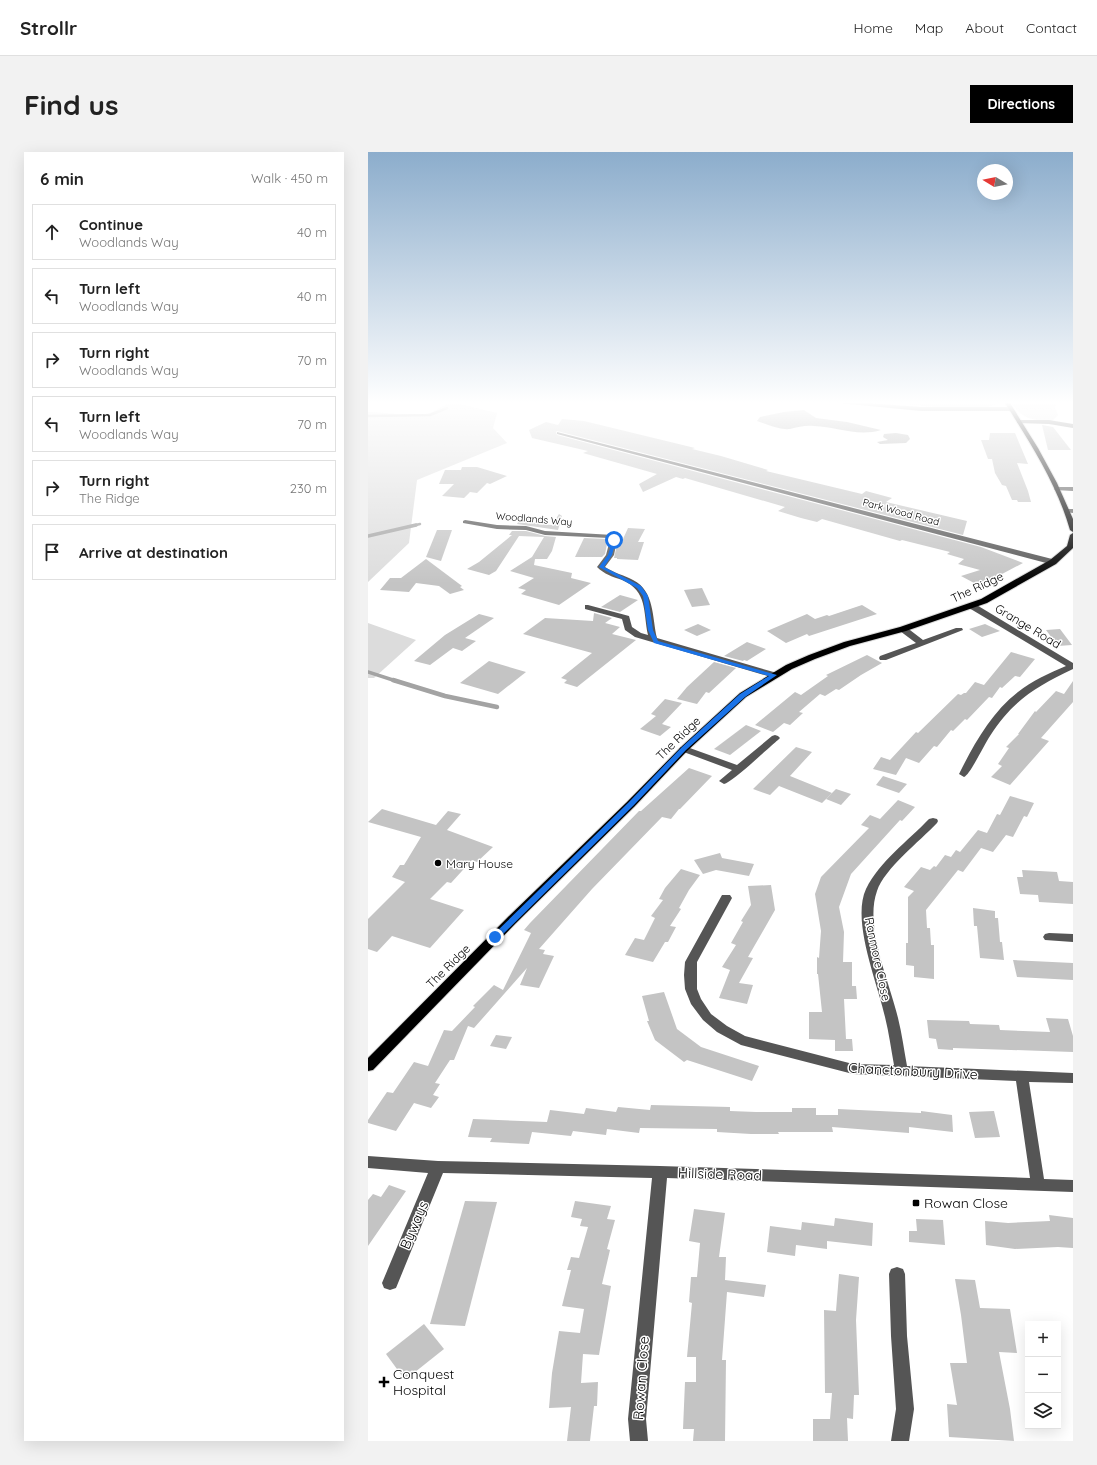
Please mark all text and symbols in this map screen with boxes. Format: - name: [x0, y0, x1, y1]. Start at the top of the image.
- text: Strollr: [20, 16, 77, 40]
- text: Home: [854, 19, 893, 37]
- text: Map: [915, 19, 943, 37]
- text: About: [965, 19, 1004, 37]
- text: Contact: [1026, 19, 1077, 37]
- button: Directions: [970, 85, 1073, 123]
- text: Find us: [24, 87, 118, 122]
- north arrow: [977, 164, 1013, 200]
- text: 6 min: [40, 168, 84, 189]
- text: Walk · 450 m: [251, 170, 328, 186]
- text: Continue: [79, 215, 143, 234]
- icon: ahead: [41, 221, 63, 243]
- text: 40 m: [297, 224, 327, 240]
- text: Woodlands Way: [79, 234, 179, 250]
- text: Turn left: [79, 279, 141, 298]
- icon: left: [41, 285, 63, 307]
- text: 40 m: [297, 288, 327, 304]
- text: Woodlands Way: [79, 298, 179, 314]
- text: Turn right: [79, 343, 150, 362]
- icon: right: [41, 349, 63, 371]
- text: 70 m: [297, 352, 327, 368]
- text: Woodlands Way: [79, 362, 179, 378]
- text: Turn left: [79, 407, 141, 426]
- icon: left: [41, 413, 63, 435]
- text: 70 m: [297, 416, 327, 432]
- text: Woodlands Way: [79, 426, 179, 442]
- text: Turn right: [79, 471, 150, 490]
- icon: right: [41, 477, 63, 499]
- text: 230 m: [290, 480, 327, 496]
- text: The Ridge: [79, 490, 140, 506]
- street label: Park Wood Road: [861, 495, 941, 529]
- street label: Woodlands Way: [495, 509, 573, 529]
- route start: [605, 531, 623, 549]
- icon: arrive: [41, 541, 63, 563]
- text: Arrive at destination: [79, 543, 228, 562]
- street label: The Ridge: [948, 568, 1006, 606]
- street label: Grange Road: [992, 600, 1064, 652]
- street label: The Ridge: [653, 713, 704, 763]
- place label: Mary House: [446, 856, 513, 871]
- marker: Mary House: [433, 858, 443, 868]
- street label: Ranmore Close: [862, 916, 894, 1002]
- route end: [486, 928, 504, 946]
- street label: The Ridge: [423, 941, 473, 991]
- street label: Chanctonbury Drive: [848, 1059, 978, 1083]
- street label: Hillside Road: [678, 1164, 762, 1184]
- place label: Rowan Close: [924, 1194, 1008, 1212]
- street label: Byways: [396, 1198, 432, 1252]
- marker: Rowan Close: [911, 1198, 921, 1208]
- map controls: [1025, 1321, 1061, 1429]
- button: +: [1025, 1321, 1061, 1357]
- street label: Rowan Close: [629, 1335, 653, 1420]
- button: −: [1025, 1357, 1061, 1393]
- place label: Conquest Hospital: [393, 1365, 455, 1399]
- marker: Conquest Hospital: [378, 1376, 390, 1388]
- button: layers: [1025, 1393, 1061, 1429]

